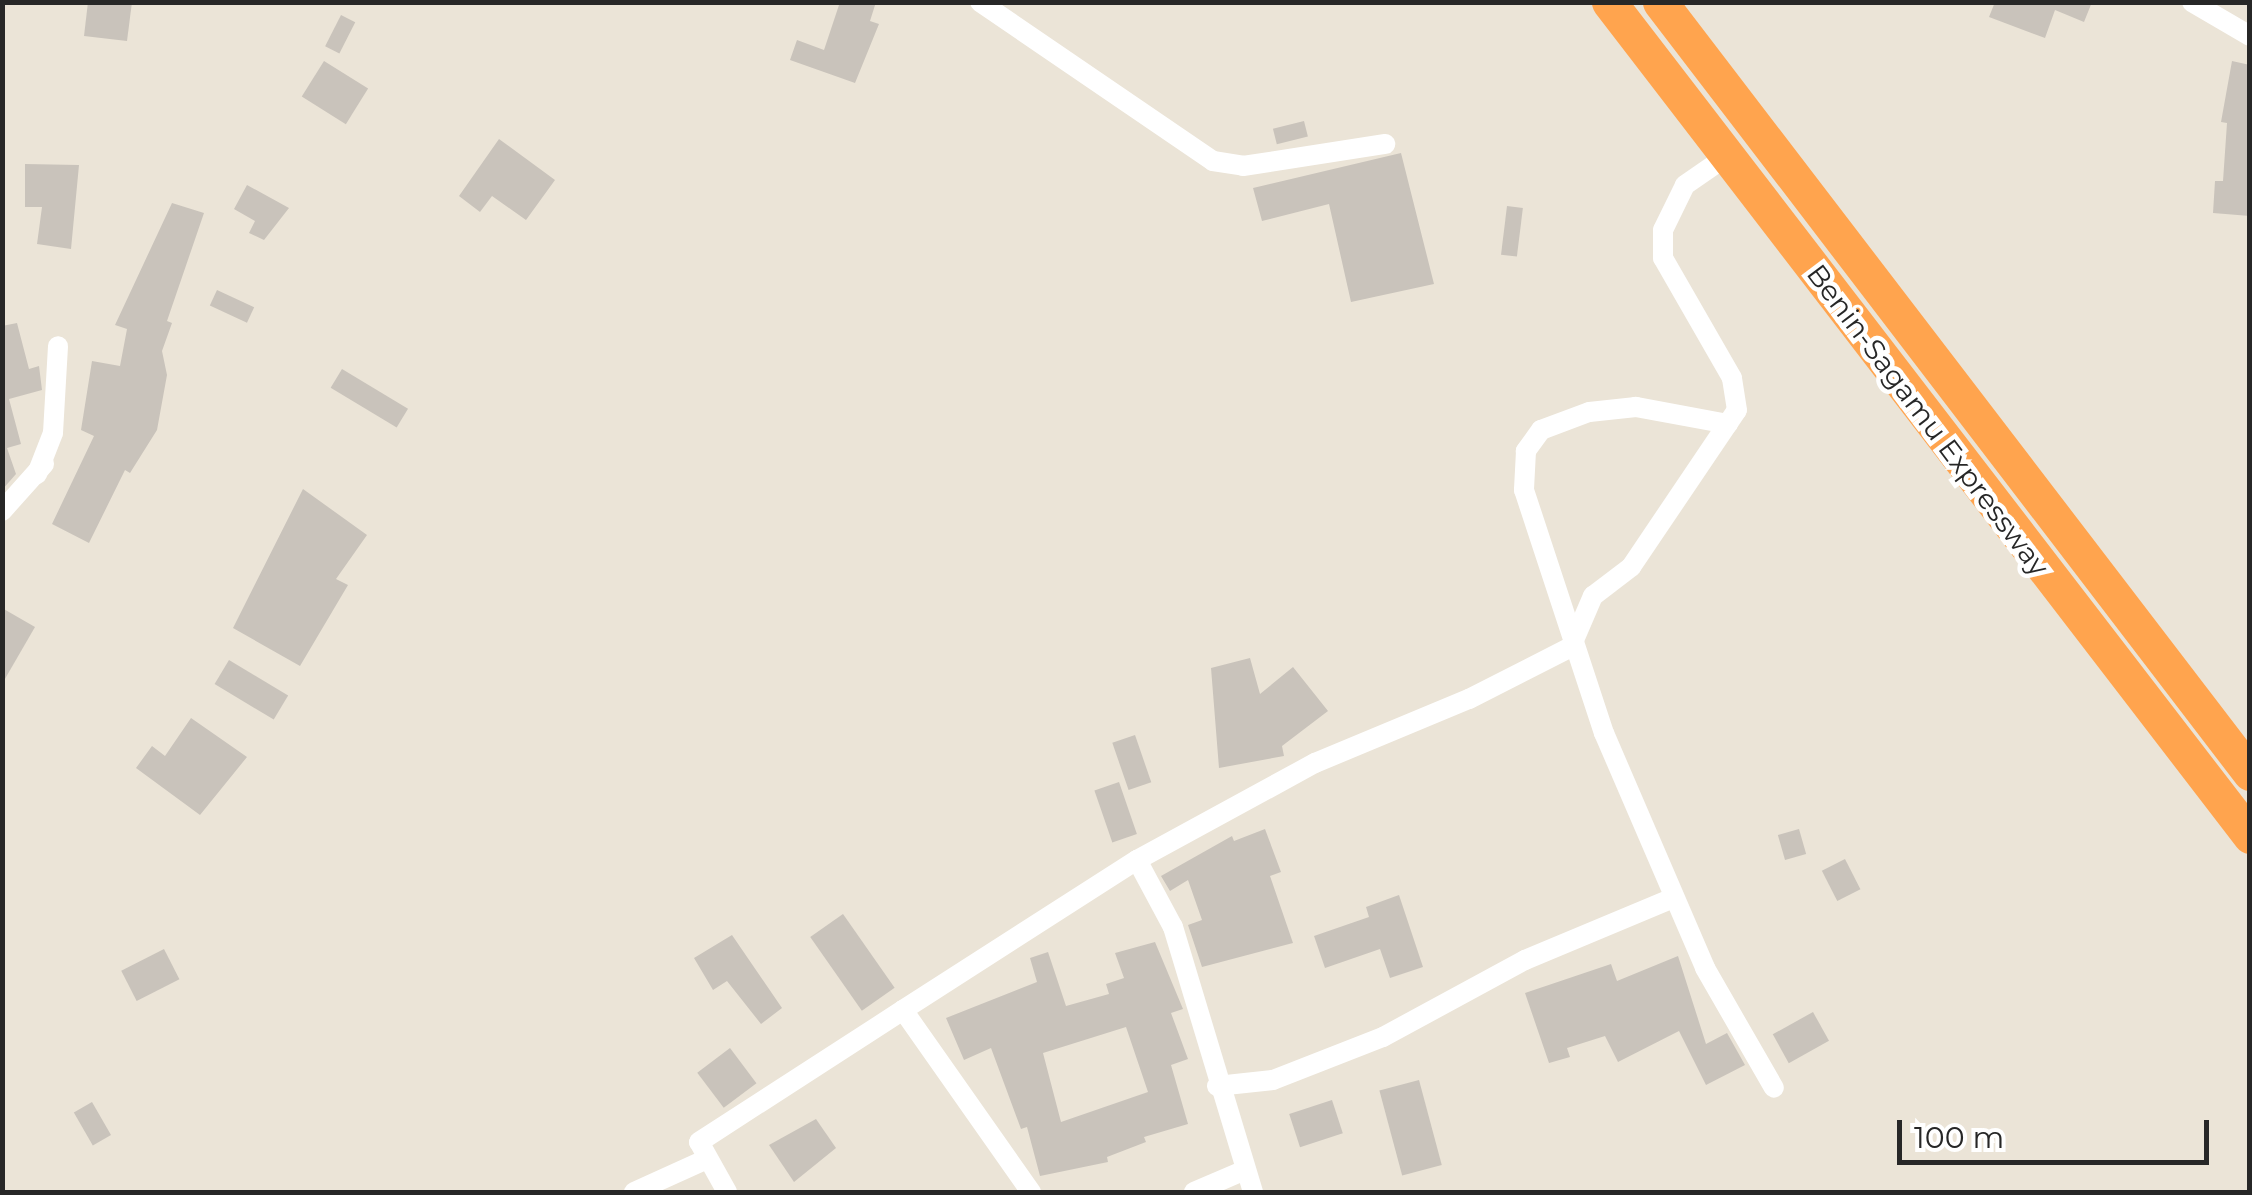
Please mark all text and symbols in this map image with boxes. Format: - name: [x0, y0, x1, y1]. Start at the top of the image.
- street label: Benin-Sagamu Expressway: [1800, 258, 2056, 582]
- scale bar: [1902, 1100, 2214, 1162]
- text: 100 m: [1914, 1119, 2004, 1156]

